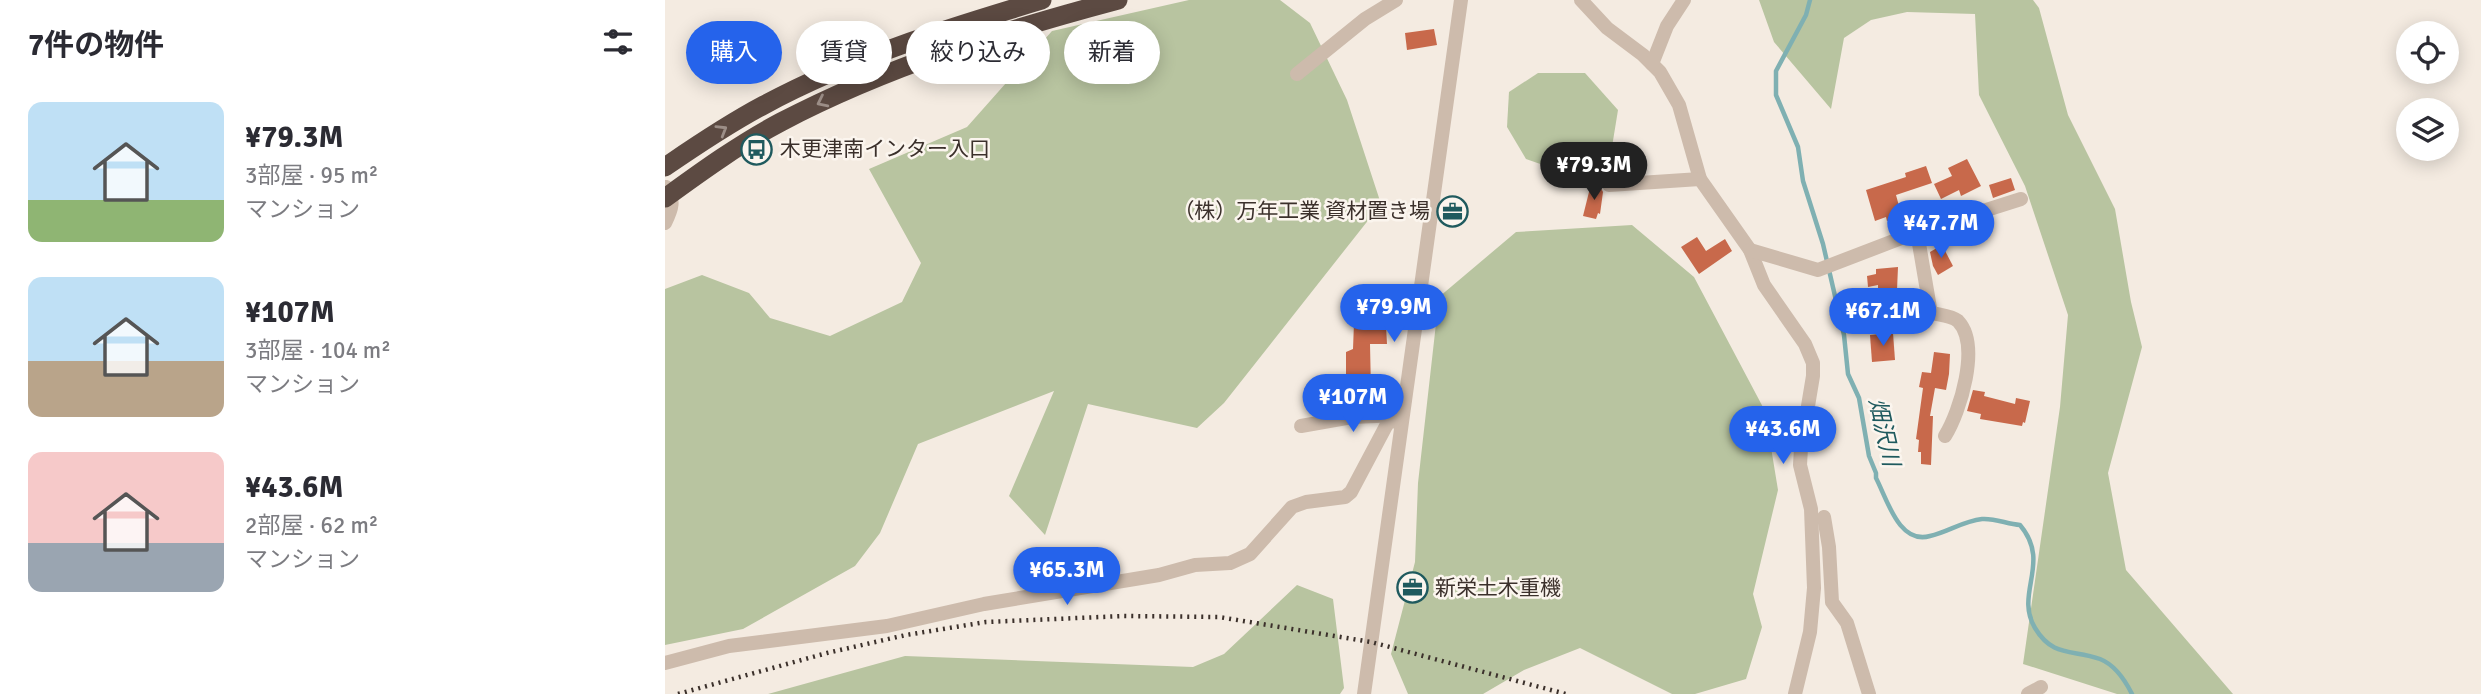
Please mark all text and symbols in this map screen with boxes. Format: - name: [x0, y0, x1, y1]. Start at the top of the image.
- chip: 購入: [686, 21, 782, 84]
- chip: 賃貸: [796, 21, 892, 84]
- chip: 絞り込み: [906, 21, 1050, 84]
- chip: 新着: [1064, 21, 1160, 84]
- map controls: [2396, 21, 2459, 161]
- button: locate: [2396, 21, 2459, 84]
- icon: filters: [599, 23, 637, 61]
- text: 7件の物件: [28, 27, 164, 64]
- one-way arrow: [817, 94, 829, 108]
- button: layers: [2396, 98, 2459, 161]
- text: ¥79.3M: [245, 119, 343, 156]
- one-way arrow: [715, 125, 728, 138]
- icon: home: [84, 130, 168, 214]
- bus stop icon: 木更津南インター入口: [740, 132, 774, 166]
- place label: 木更津南インター入口: [780, 136, 990, 162]
- pin: ¥79.3M: [1537, 142, 1651, 202]
- text: ¥79.3M: [1556, 150, 1632, 179]
- text: 3部屋 · 95 m²: [245, 161, 378, 190]
- office icon: （株）万年工業 資材置き場: [1436, 194, 1470, 228]
- text: マンション: [245, 195, 360, 224]
- place label: （株）万年工業 資材置き場: [1173, 198, 1430, 224]
- pin: ¥47.7M: [1884, 201, 1998, 260]
- text: ¥47.7M: [1903, 208, 1979, 237]
- pin: ¥79.9M: [1337, 284, 1451, 344]
- pin: ¥67.1M: [1826, 288, 1940, 348]
- text: ¥79.9M: [1356, 292, 1432, 321]
- text: ¥107M: [245, 294, 335, 331]
- text: ¥67.1M: [1845, 296, 1921, 325]
- icon: home: [84, 305, 168, 389]
- text: 3部屋 · 104 m²: [245, 336, 391, 365]
- text: マンション: [245, 370, 360, 399]
- pin: ¥107M: [1304, 374, 1402, 434]
- text: ¥107M: [1319, 382, 1387, 411]
- water label: 畑沢川: [1862, 395, 1907, 472]
- pin: ¥43.6M: [1726, 406, 1840, 466]
- text: ¥43.6M: [1745, 414, 1821, 443]
- text: ¥43.6M: [245, 469, 343, 506]
- icon: home: [84, 480, 168, 564]
- text: 2部屋 · 62 m²: [245, 511, 378, 540]
- text: マンション: [245, 545, 360, 574]
- pin: ¥65.3M: [1010, 548, 1124, 607]
- text: ¥65.3M: [1029, 555, 1105, 584]
- office icon: 新栄土木重機: [1395, 571, 1429, 605]
- place label: 新栄土木重機: [1435, 575, 1561, 601]

